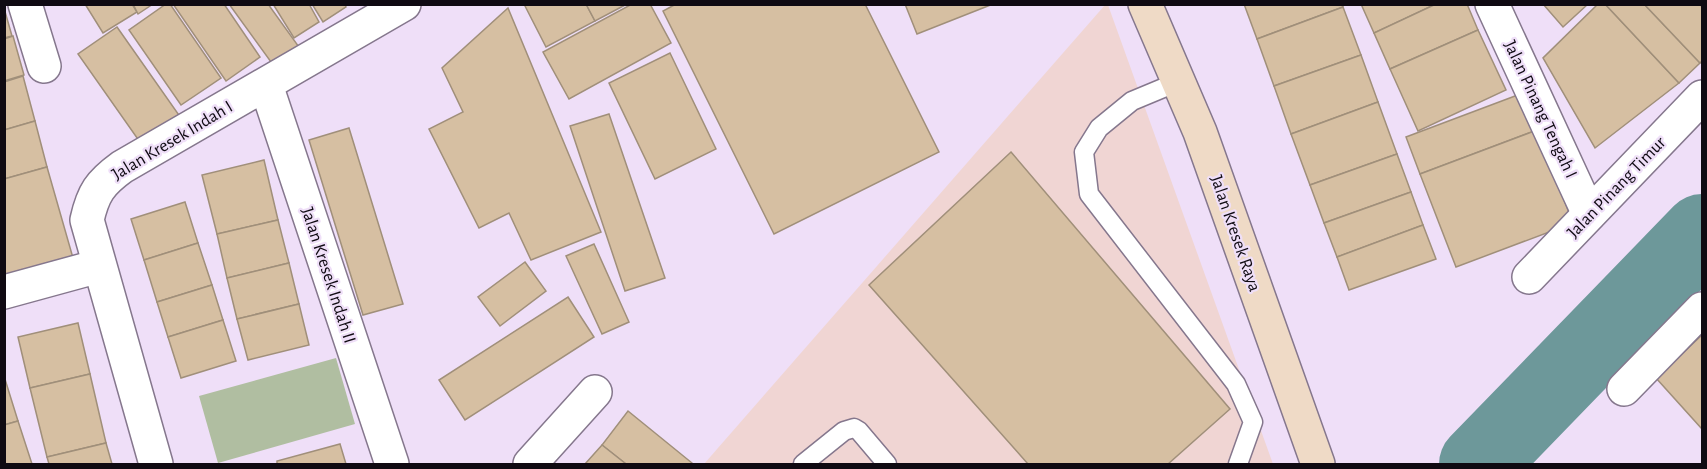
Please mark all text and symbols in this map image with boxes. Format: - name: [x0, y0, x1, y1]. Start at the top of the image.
- street label: Jalan Pinang Tengah I: [1500, 38, 1580, 181]
- street label: Jalan Kresek Indah I: [109, 98, 236, 184]
- street label: Jalan Pinang Timur: [1564, 134, 1669, 242]
- street label: Jalan Kresek Raya: [1207, 173, 1263, 294]
- street label: Jalan Kresek Indah II: [298, 205, 359, 346]

